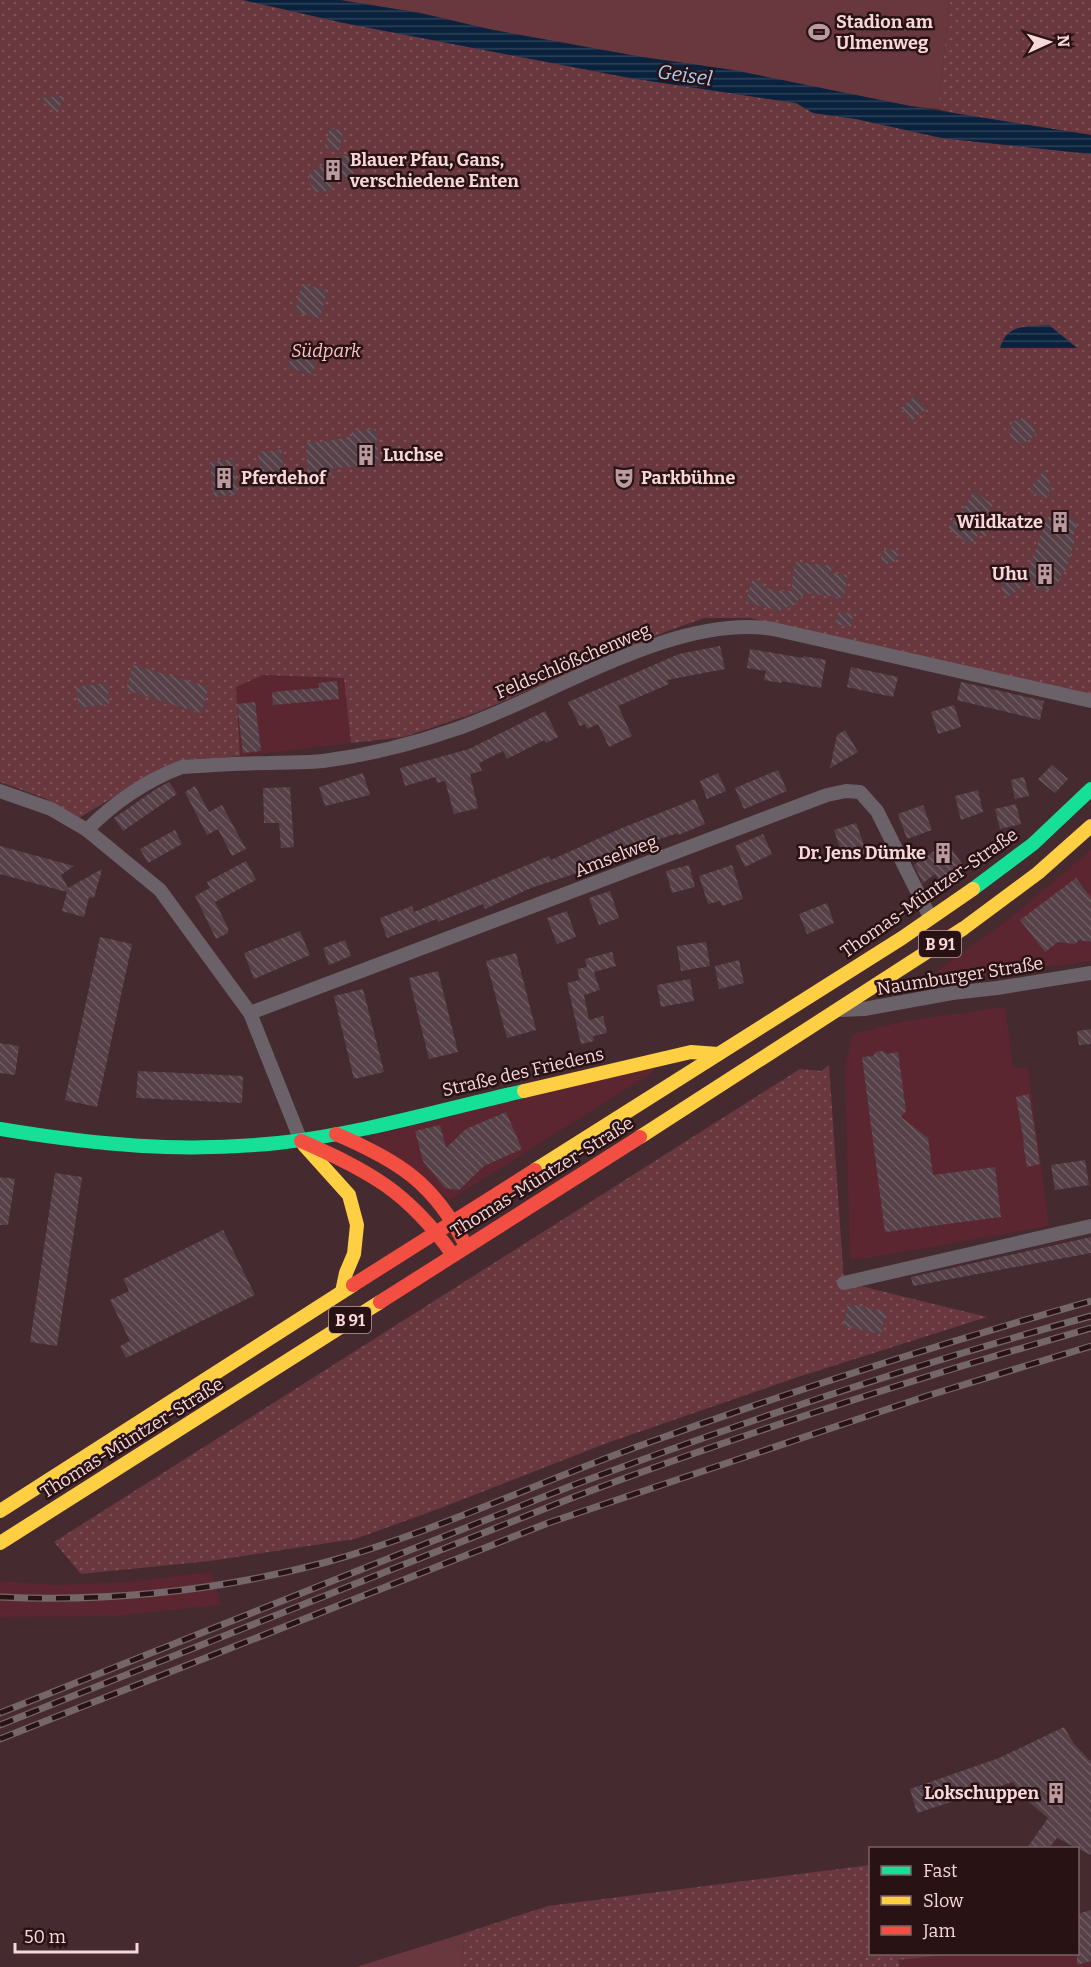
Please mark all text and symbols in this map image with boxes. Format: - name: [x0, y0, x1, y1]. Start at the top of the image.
- place label: Stadion am Ulmenweg: [836, 11, 933, 54]
- north arrow: [1019, 12, 1079, 72]
- sports icon: Stadion am Ulmenweg: [807, 20, 831, 44]
- text: N: [1054, 34, 1073, 48]
- water label: Geisel: [656, 59, 714, 91]
- place label: Blauer Pfau, Gans, verschiedene Enten: [349, 149, 519, 192]
- building icon: Blauer Pfau, Gans, verschiedene Enten: [321, 158, 345, 182]
- park label: Südpark: [291, 340, 361, 362]
- building icon: Luchse: [354, 443, 378, 467]
- place label: Luchse: [383, 444, 444, 466]
- building icon: Pferdehof: [212, 466, 236, 490]
- theatre icon: Parkbühne: [612, 466, 636, 490]
- place label: Pferdehof: [241, 467, 327, 489]
- place label: Parkbühne: [641, 467, 735, 489]
- building icon: Wildkatze: [1048, 510, 1072, 534]
- place label: Wildkatze: [957, 511, 1043, 533]
- building icon: Uhu: [1033, 562, 1057, 586]
- place label: Uhu: [992, 563, 1029, 585]
- street label: Feldschlößchenweg: [492, 619, 654, 703]
- street label: Thomas-Müntzer-Straße: [836, 823, 1022, 963]
- street label: Amselweg: [572, 830, 660, 882]
- building icon: Dr. Jens Dümke: [931, 841, 955, 865]
- place label: Dr. Jens Dümke: [798, 842, 926, 864]
- road number: B 91: [919, 931, 961, 957]
- street label: Naumburger Straße: [875, 952, 1045, 1000]
- street label: Straße des Friedens: [440, 1043, 606, 1101]
- street label: Thomas-Müntzer-Straße: [447, 1112, 637, 1242]
- road number: B 91: [329, 1307, 371, 1333]
- street label: Thomas-Müntzer-Straße: [37, 1373, 227, 1503]
- building icon: Lokschuppen: [1044, 1781, 1068, 1805]
- place label: Lokschuppen: [924, 1782, 1039, 1804]
- legend: [869, 1847, 1079, 1955]
- text: Fast: [923, 1860, 958, 1882]
- text: Slow: [923, 1890, 964, 1912]
- scale bar: [15, 1916, 136, 1954]
- text: Jam: [922, 1920, 956, 1942]
- text: 50 m: [24, 1926, 66, 1948]

